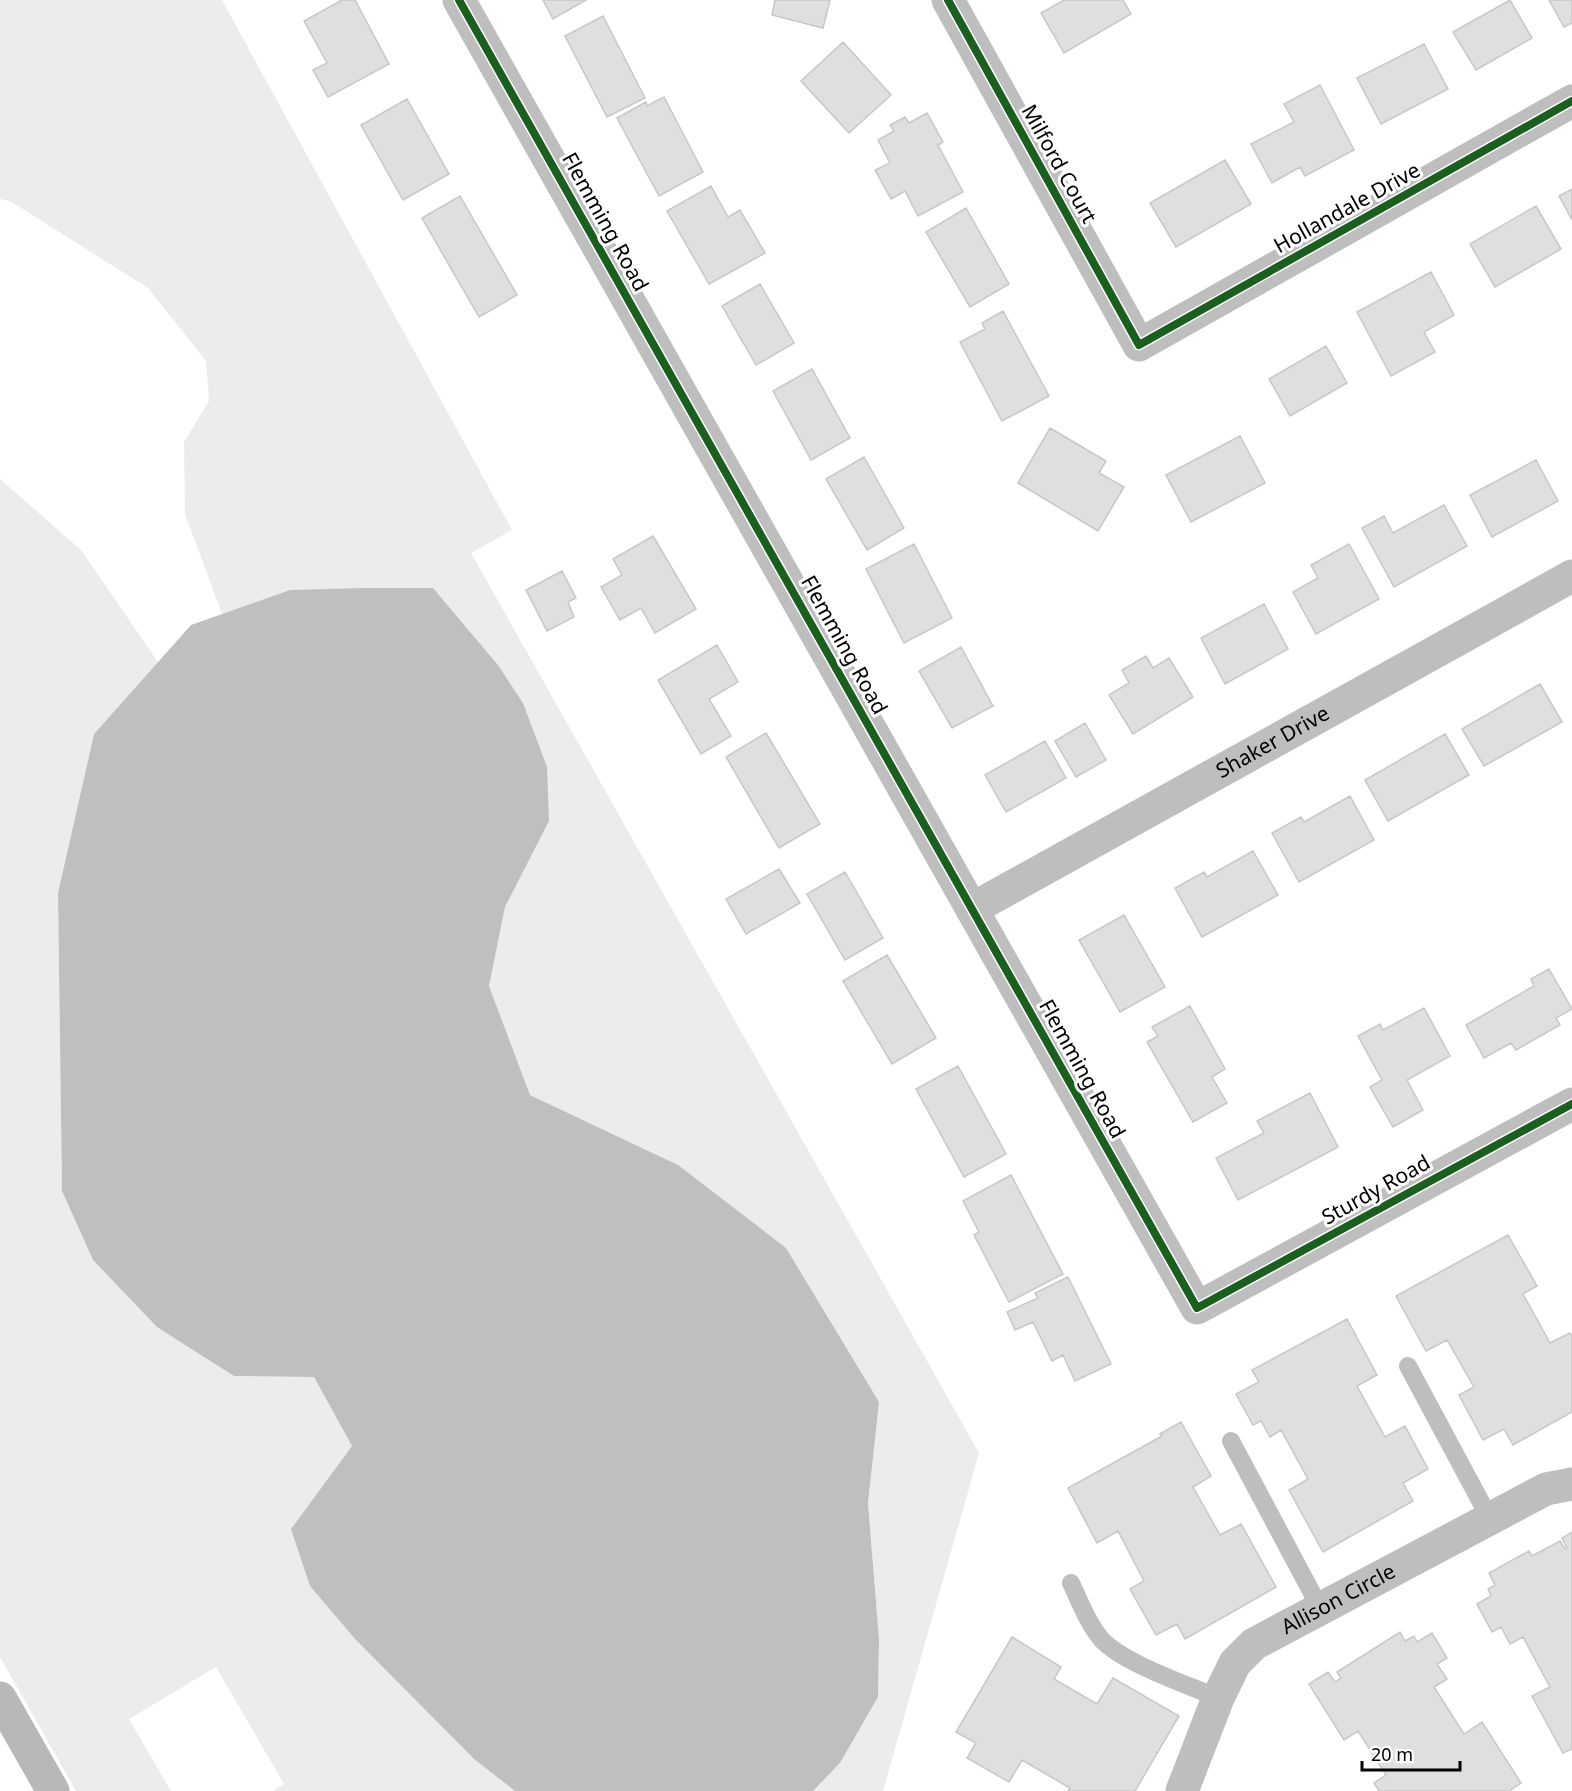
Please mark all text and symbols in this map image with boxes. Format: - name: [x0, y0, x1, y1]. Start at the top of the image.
- street label: Milford Court: [1016, 99, 1104, 228]
- street label: Flemming Road: [556, 147, 656, 296]
- street label: Hollandale Drive: [1268, 155, 1425, 259]
- street label: Flemming Road: [795, 570, 895, 719]
- street label: Shaker Drive: [1211, 698, 1334, 784]
- street label: Flemming Road: [1033, 994, 1133, 1143]
- street label: Sturdy Road: [1316, 1148, 1435, 1230]
- street label: Allison Circle: [1276, 1557, 1400, 1640]
- scale bar: [1362, 1734, 1460, 1772]
- text: 20 m: [1371, 1742, 1413, 1766]

